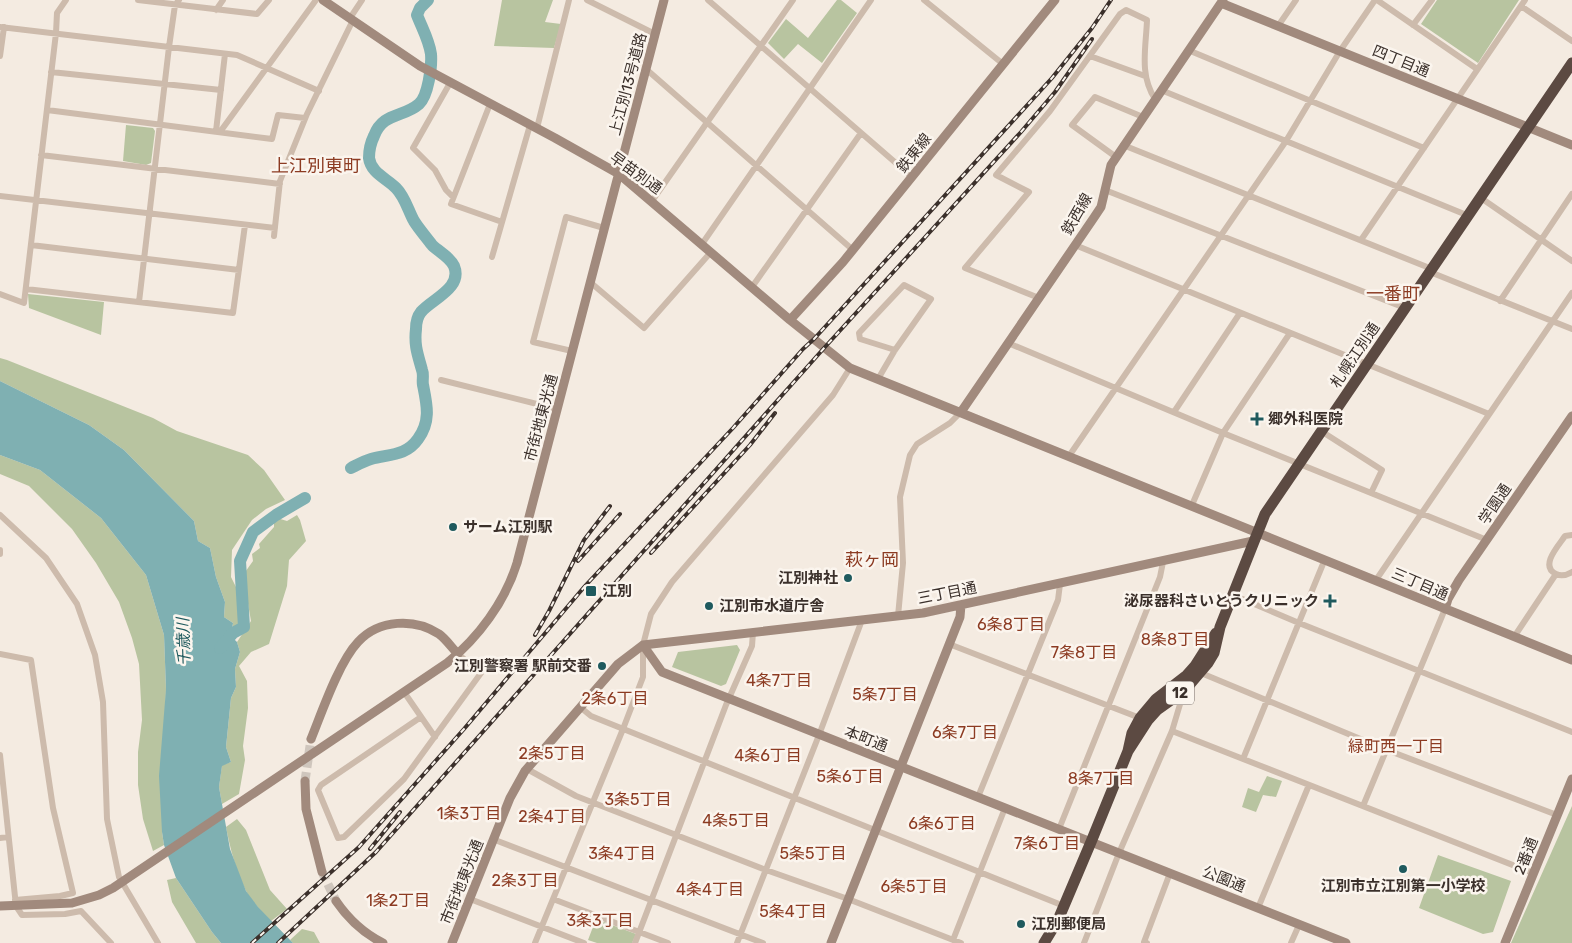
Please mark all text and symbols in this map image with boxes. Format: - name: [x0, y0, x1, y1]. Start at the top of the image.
- street label: 上江別13号道路: [606, 31, 650, 137]
- street label: 四丁目通: [1370, 41, 1432, 81]
- street label: 鉄東線: [893, 130, 935, 176]
- street label: 早苗別通: [606, 148, 666, 198]
- district label: 上江別東町: [271, 155, 361, 177]
- street label: 鉄西線: [1058, 190, 1096, 238]
- district label: 一番町: [1366, 283, 1420, 305]
- street label: 札幌江別通: [1327, 319, 1383, 391]
- street label: 市街地東光通: [521, 372, 561, 464]
- place label: 郷外科医院: [1268, 410, 1343, 428]
- marker: 郷外科医院: [1250, 412, 1264, 426]
- street label: 学園通: [1475, 480, 1515, 528]
- place label: サーム江別駅: [463, 518, 553, 536]
- marker: サーム江別駅: [447, 521, 459, 533]
- district label: 萩ヶ岡: [845, 549, 899, 571]
- street label: 三丁目通: [1389, 564, 1451, 604]
- place label: 江別神社: [778, 569, 838, 587]
- marker: 江別神社: [842, 572, 854, 584]
- street label: 三丁目通: [916, 578, 978, 608]
- place label: 江別: [602, 582, 632, 600]
- marker: 江別: [584, 584, 598, 598]
- place label: 泌尿器科さいとうクリニック: [1124, 592, 1319, 610]
- marker: 泌尿器科さいとうクリニック: [1323, 594, 1337, 608]
- place label: 江別市水道庁舎: [719, 597, 825, 615]
- marker: 江別市水道庁舎: [703, 600, 715, 612]
- district label: 6条8丁目: [977, 615, 1045, 634]
- water label: 千歳川: [173, 616, 194, 666]
- district label: 8条8丁目: [1141, 630, 1209, 649]
- district label: 7条8丁目: [1051, 643, 1117, 662]
- place label: 江別警察署 駅前交番: [454, 657, 592, 675]
- marker: 江別警察署 駅前交番: [596, 660, 608, 672]
- district label: 4条7丁目: [746, 671, 812, 690]
- road number: 12: [1166, 681, 1194, 704]
- district label: 5条7丁目: [852, 685, 918, 704]
- district label: 2条6丁目: [581, 689, 649, 708]
- street label: 本町通: [842, 723, 890, 755]
- district label: 6条7丁目: [932, 723, 998, 742]
- district label: 緑町西一丁目: [1348, 737, 1444, 756]
- district label: 2条5丁目: [519, 744, 585, 763]
- district label: 4条6丁目: [734, 746, 802, 765]
- district label: 5条6丁目: [816, 767, 884, 786]
- district label: 8条7丁目: [1068, 769, 1134, 788]
- district label: 3条5丁目: [604, 790, 672, 809]
- district label: 1条3丁目: [437, 804, 501, 823]
- district label: 2条4丁目: [518, 807, 586, 826]
- district label: 4条5丁目: [702, 811, 770, 830]
- district label: 6条6丁目: [908, 814, 976, 833]
- district label: 7条6丁目: [1014, 834, 1080, 853]
- street label: 2番通: [1510, 835, 1542, 877]
- street label: 市街地東光通: [437, 837, 487, 927]
- district label: 3条4丁目: [588, 844, 656, 863]
- district label: 5条5丁目: [779, 844, 847, 863]
- street label: 公園通: [1200, 862, 1248, 896]
- marker: 江別市立江別第一小学校: [1397, 863, 1409, 875]
- district label: 2条3丁目: [491, 871, 559, 890]
- district label: 6条5丁目: [880, 877, 948, 896]
- place label: 江別市立江別第一小学校: [1320, 877, 1486, 895]
- district label: 4条4丁目: [676, 880, 744, 899]
- district label: 1条2丁目: [366, 891, 430, 910]
- district label: 5条4丁目: [759, 902, 827, 921]
- district label: 3条3丁目: [566, 911, 634, 930]
- place label: 江別郵便局: [1031, 915, 1106, 933]
- marker: 江別郵便局: [1015, 918, 1027, 930]

